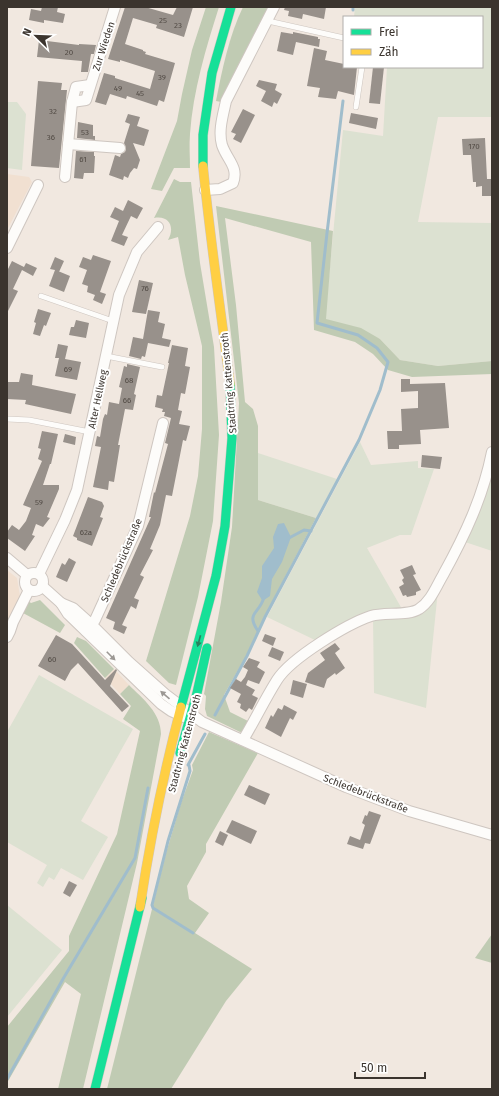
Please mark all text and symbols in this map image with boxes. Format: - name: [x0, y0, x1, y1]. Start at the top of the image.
- north arrow: [16, 16, 56, 56]
- house number: 25: [159, 16, 167, 25]
- legend: [343, 16, 483, 68]
- street label: Zur Wieden: [90, 20, 118, 72]
- house number: 23: [174, 21, 182, 30]
- text: Frei: [379, 25, 399, 39]
- text: N: [20, 26, 35, 38]
- text: Zäh: [379, 45, 399, 59]
- house number: 20: [65, 48, 74, 57]
- house number: 39: [158, 73, 166, 82]
- house number: 49: [114, 84, 122, 93]
- house number: 45: [136, 89, 144, 98]
- house number: 32: [49, 107, 57, 116]
- house number: 53: [81, 128, 89, 137]
- house number: 36: [47, 133, 55, 142]
- house number: 170: [468, 142, 480, 151]
- house number: 61: [79, 155, 87, 164]
- house number: 76: [141, 284, 149, 293]
- street label: Stadtring Kattenstroth: [219, 332, 239, 434]
- house number: 69: [64, 365, 72, 374]
- street label: Alter Hellweg: [86, 368, 110, 430]
- house number: 68: [125, 376, 134, 385]
- house number: 66: [123, 396, 131, 405]
- house number: 59: [35, 498, 43, 507]
- street label: Schledebrückstraße: [99, 517, 145, 604]
- house number: 62a: [80, 528, 92, 537]
- one-way arrow: [196, 635, 202, 647]
- one-way arrow: [106, 651, 116, 661]
- house number: 60: [48, 655, 57, 664]
- one-way arrow: [160, 690, 171, 699]
- street label: Stadtring Kattenstroth: [166, 693, 204, 794]
- street label: Schledebrückstraße: [322, 772, 410, 816]
- scale bar: [355, 1054, 425, 1080]
- text: 50 m: [361, 1061, 387, 1075]

